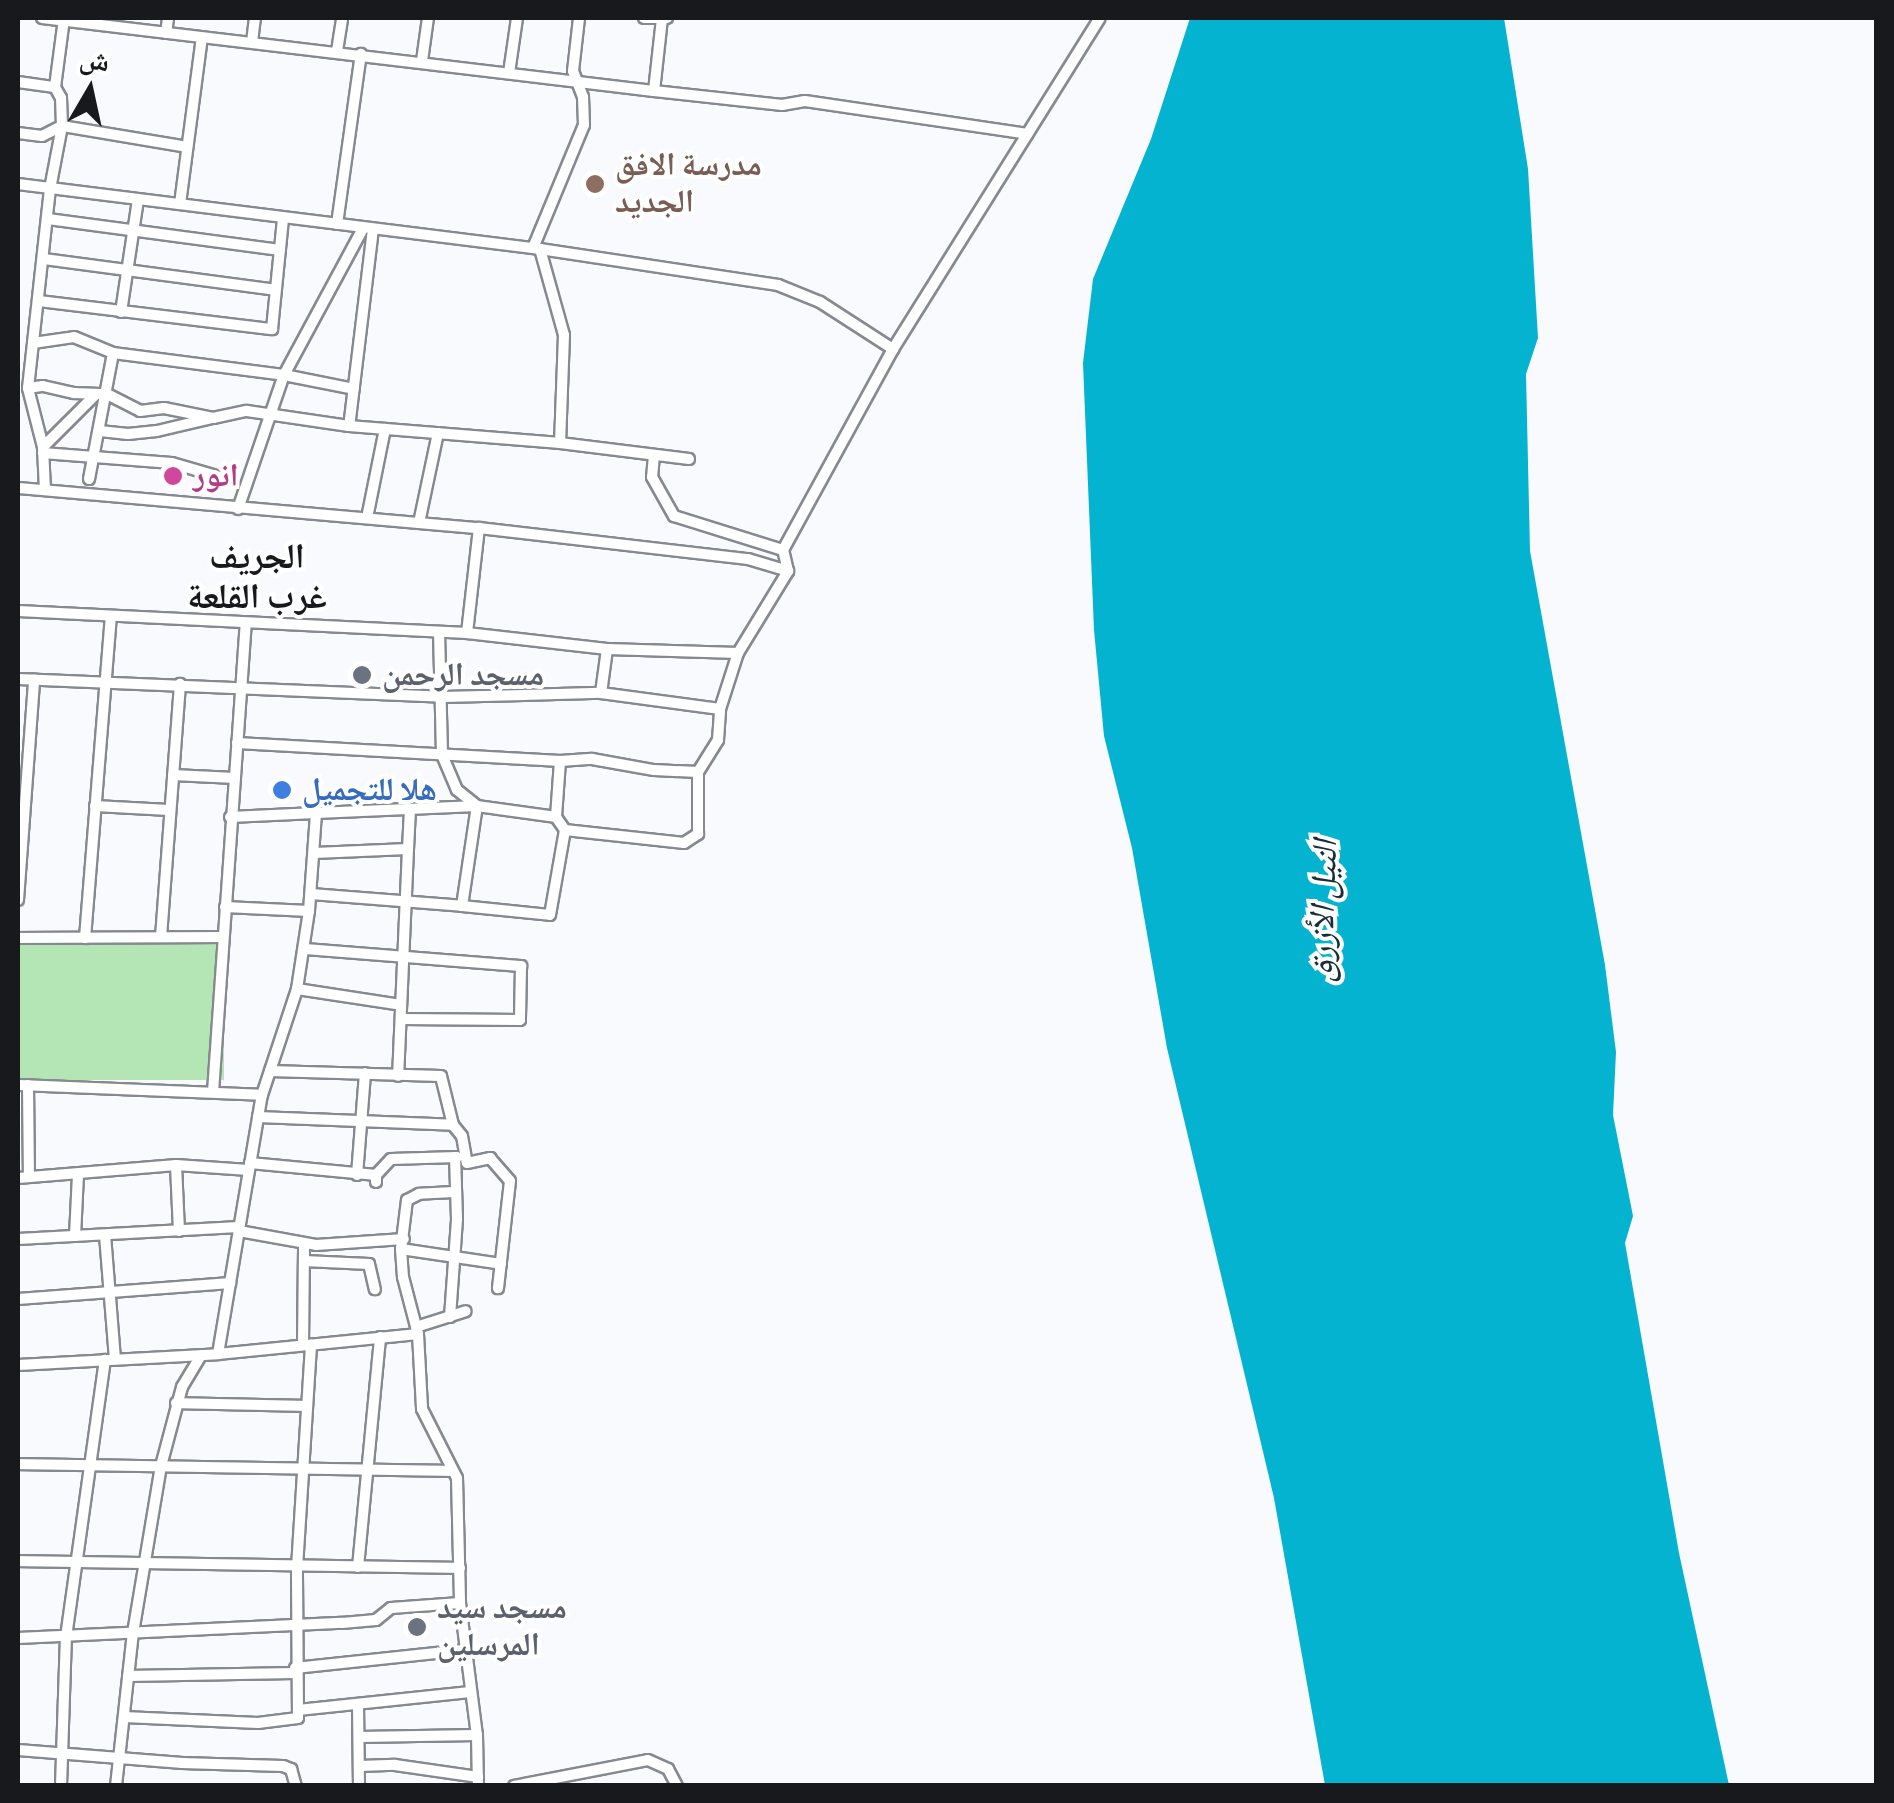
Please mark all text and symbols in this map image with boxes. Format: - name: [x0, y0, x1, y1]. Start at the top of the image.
- text: ش: [77, 38, 112, 82]
- north arrow: [40, 40, 140, 140]
- place label: مدرسة الافق الجديد: [615, 147, 762, 222]
- marker: مدرسة الافق الجديد: [584, 173, 606, 195]
- place label: انور: [193, 457, 239, 495]
- marker: انور: [162, 465, 184, 487]
- district label: الجريف غرب القلعة: [187, 536, 327, 618]
- place label: مسجد الرحمن: [382, 656, 544, 694]
- marker: مسجد الرحمن: [351, 664, 373, 686]
- place label: هلا للتجميل: [302, 771, 437, 809]
- marker: هلا للتجميل: [271, 779, 293, 801]
- water label: النيل الأزرق: [1300, 839, 1346, 983]
- place label: مسجد سيد المرسلين: [437, 1590, 567, 1665]
- marker: مسجد سيد المرسلين: [406, 1616, 428, 1638]

